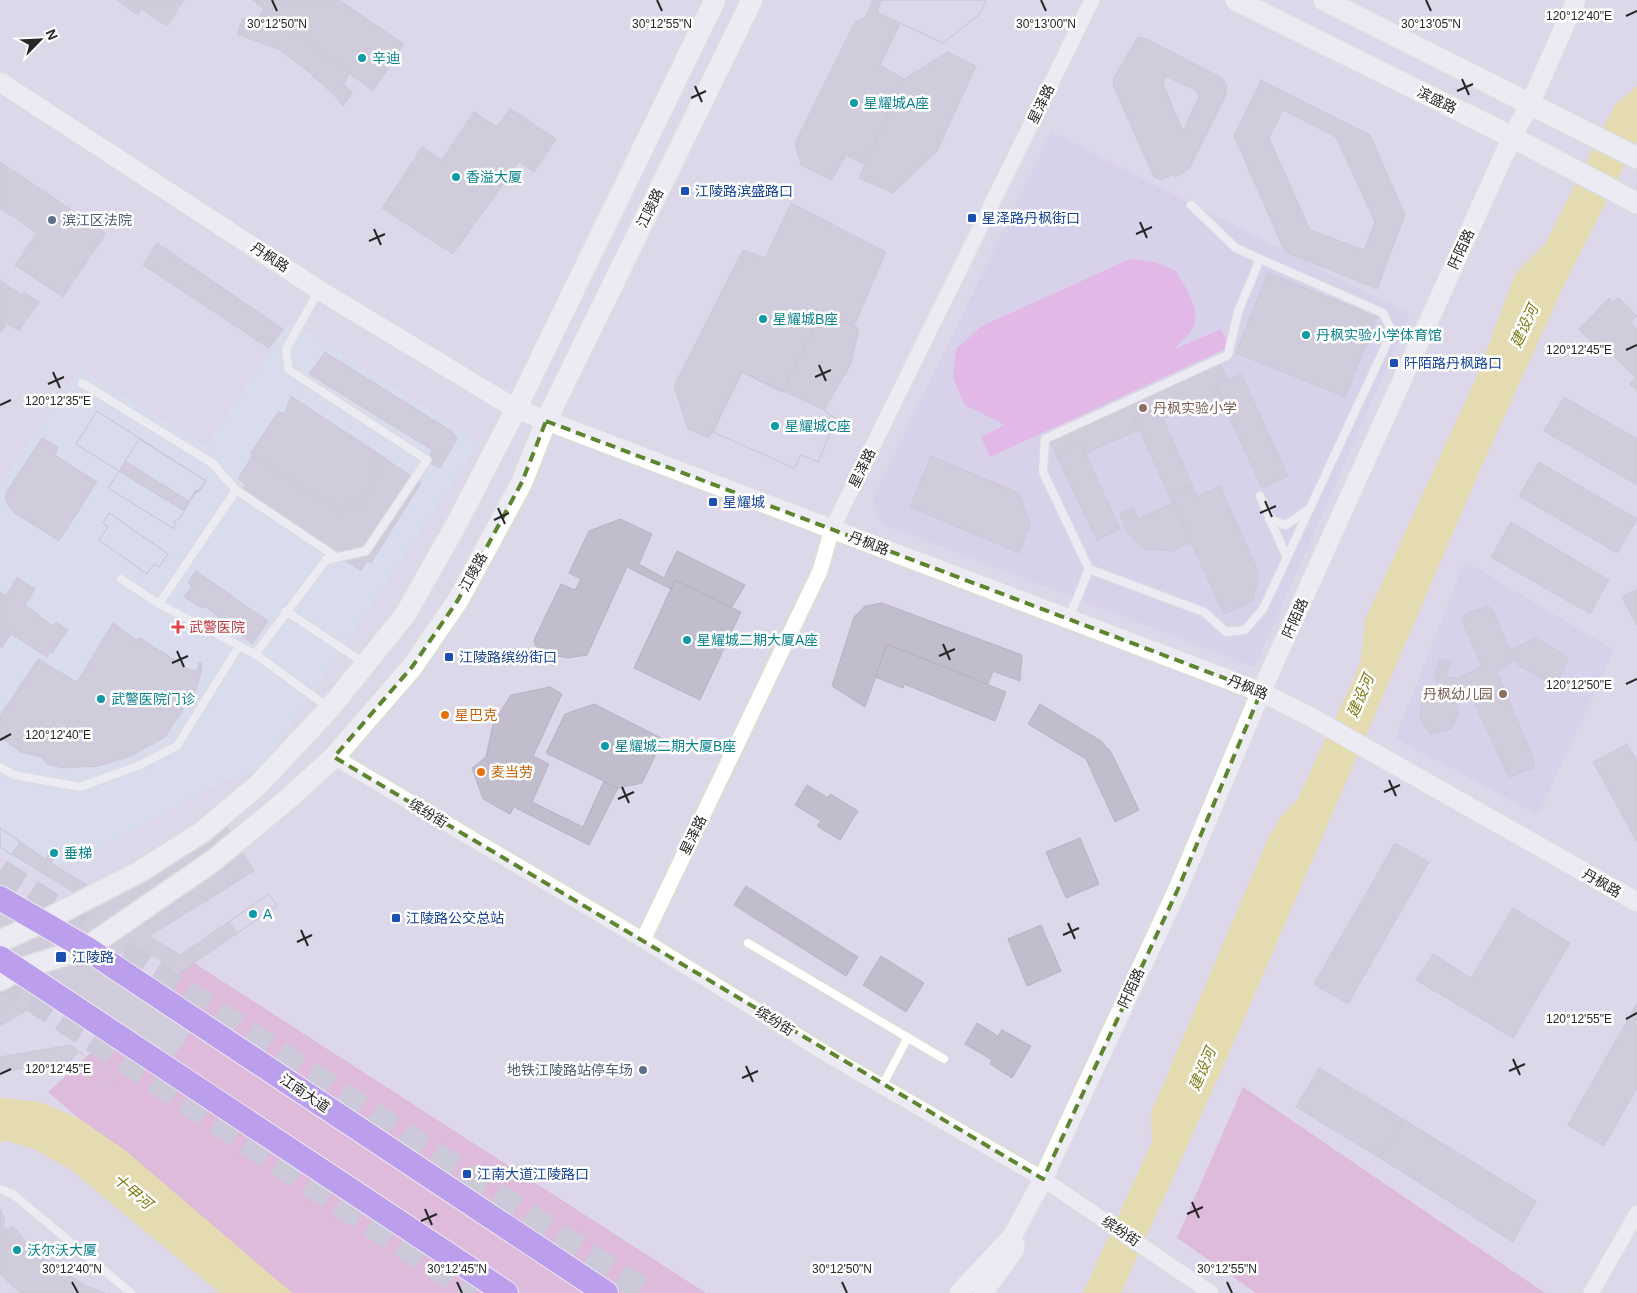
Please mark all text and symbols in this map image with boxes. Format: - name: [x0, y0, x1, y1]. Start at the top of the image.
- text: 120°12'40"E: [1546, 9, 1612, 23]
- north arrow: [15, 15, 65, 65]
- text: 30°12'50"N: [247, 17, 307, 31]
- text: 30°12'55"N: [632, 17, 692, 31]
- text: 30°13'00"N: [1016, 17, 1076, 31]
- text: 30°13'05"N: [1401, 17, 1461, 31]
- text: N: [43, 27, 61, 43]
- place label: 辛迪: [372, 50, 400, 66]
- marker: 辛迪: [356, 52, 368, 64]
- street label: 星泽路: [1025, 82, 1057, 126]
- street label: 滨盛路: [1415, 84, 1459, 116]
- place label: 星耀城A座: [864, 95, 929, 111]
- marker: 星耀城A座: [848, 97, 860, 109]
- place label: 香溢大厦: [466, 169, 522, 185]
- marker: 香溢大厦: [450, 171, 462, 183]
- place label: 江陵路滨盛路口: [695, 183, 793, 199]
- marker: 江陵路滨盛路口: [679, 185, 691, 197]
- street label: 江陵路: [634, 186, 666, 230]
- place label: 星泽路丹枫街口: [982, 210, 1080, 226]
- place label: 滨江区法院: [62, 212, 132, 228]
- marker: 星泽路丹枫街口: [966, 212, 978, 224]
- marker: 滨江区法院: [46, 214, 58, 226]
- street label: 阡陌路: [1445, 227, 1477, 271]
- street label: 丹枫路: [248, 239, 292, 275]
- water label: 建设河: [1507, 299, 1542, 350]
- place label: 星耀城B座: [773, 311, 838, 327]
- marker: 星耀城B座: [757, 313, 769, 325]
- place label: 丹枫实验小学体育馆: [1316, 327, 1442, 343]
- marker: 丹枫实验小学体育馆: [1300, 329, 1312, 341]
- text: 120°12'45"E: [1546, 343, 1612, 357]
- place label: 阡陌路丹枫路口: [1404, 355, 1502, 371]
- marker: 阡陌路丹枫路口: [1388, 357, 1400, 369]
- text: 120°12'35"E: [25, 394, 91, 408]
- place label: 丹枫实验小学: [1153, 400, 1237, 416]
- marker: 丹枫实验小学: [1137, 402, 1149, 414]
- place label: 星耀城C座: [785, 418, 851, 434]
- marker: 星耀城C座: [769, 420, 781, 432]
- street label: 星泽路: [846, 446, 878, 490]
- place label: 星耀城: [723, 494, 765, 510]
- marker: 星耀城: [707, 496, 719, 508]
- street label: 丹枫路: [847, 528, 891, 558]
- street label: 江陵路: [456, 550, 490, 594]
- street label: 阡陌路: [1279, 596, 1311, 640]
- place label: 武警医院: [189, 619, 245, 635]
- marker: 武警医院: [171, 620, 185, 634]
- place label: 星耀城二期大厦A座: [697, 632, 818, 648]
- marker: 星耀城二期大厦A座: [681, 634, 693, 646]
- place label: 江陵路缤纷街口: [459, 649, 557, 665]
- marker: 江陵路缤纷街口: [443, 651, 455, 663]
- water label: 建设河: [1343, 669, 1378, 720]
- street label: 丹枫路: [1226, 672, 1270, 702]
- text: 120°12'50"E: [1546, 678, 1612, 692]
- place label: 丹枫幼儿园: [1423, 686, 1493, 702]
- marker: 丹枫幼儿园: [1497, 688, 1509, 700]
- place label: 武警医院门诊: [111, 691, 195, 707]
- marker: 武警医院门诊: [95, 693, 107, 705]
- place label: 星巴克: [455, 707, 497, 723]
- marker: 星巴克: [439, 709, 451, 721]
- text: 120°12'40"E: [25, 728, 91, 742]
- place label: 星耀城二期大厦B座: [615, 738, 736, 754]
- marker: 星耀城二期大厦B座: [599, 740, 611, 752]
- place label: 麦当劳: [491, 764, 533, 780]
- marker: 麦当劳: [475, 766, 487, 778]
- street label: 缤纷街: [406, 795, 450, 831]
- street label: 星泽路: [677, 813, 709, 857]
- place label: 垂梯: [64, 845, 92, 861]
- marker: 垂梯: [48, 847, 60, 859]
- street label: 丹枫路: [1580, 866, 1624, 900]
- place label: A: [263, 906, 273, 922]
- marker: A: [247, 908, 259, 920]
- place label: 江陵路公交总站: [406, 910, 504, 926]
- marker: 江陵路公交总站: [390, 912, 402, 924]
- place label: 江陵路: [72, 949, 114, 965]
- marker: 江陵路: [54, 950, 68, 964]
- street label: 阡陌路: [1115, 966, 1147, 1010]
- street label: 缤纷街: [753, 1003, 797, 1039]
- text: 120°12'55"E: [1546, 1012, 1612, 1026]
- water label: 建设河: [1185, 1042, 1220, 1093]
- text: 120°12'45"E: [25, 1062, 91, 1076]
- place label: 地铁江陵路站停车场: [507, 1062, 633, 1078]
- marker: 地铁江陵路站停车场: [637, 1064, 649, 1076]
- street label: 江南大道: [277, 1071, 333, 1115]
- place label: 江南大道江陵路口: [477, 1166, 589, 1182]
- marker: 江南大道江陵路口: [461, 1168, 473, 1180]
- water label: 十甲河: [110, 1170, 158, 1214]
- street label: 缤纷街: [1099, 1213, 1143, 1249]
- place label: 沃尔沃大厦: [27, 1242, 97, 1258]
- marker: 沃尔沃大厦: [11, 1244, 23, 1256]
- text: 30°12'40"N: [42, 1262, 102, 1276]
- text: 30°12'45"N: [427, 1262, 487, 1276]
- text: 30°12'50"N: [812, 1262, 872, 1276]
- text: 30°12'55"N: [1197, 1262, 1257, 1276]

